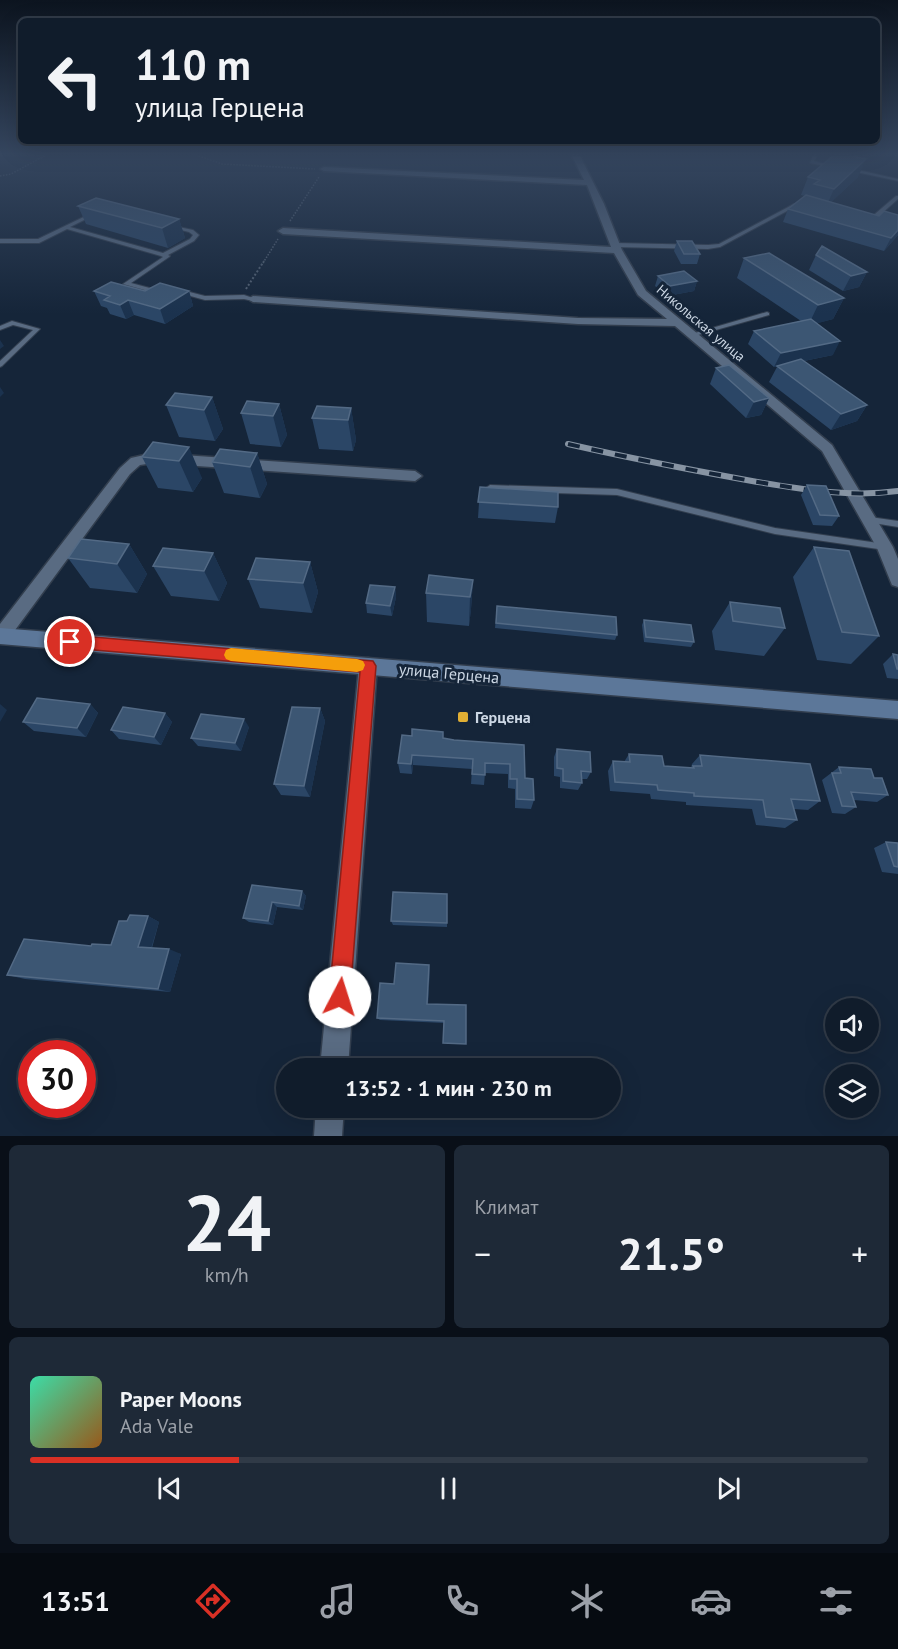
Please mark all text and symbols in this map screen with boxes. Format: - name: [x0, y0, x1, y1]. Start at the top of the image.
- text: 110 m: [135, 37, 251, 92]
- icon: left: [36, 42, 114, 120]
- text: улица Герцена: [135, 90, 305, 124]
- street label: Никольская улица: [653, 281, 749, 365]
- pin: [44, 616, 95, 667]
- icon: arrive: [53, 625, 86, 658]
- street label: улица Герцена: [398, 659, 500, 687]
- place label: Герцена: [475, 707, 531, 727]
- marker: Герцена: [456, 710, 470, 724]
- position arrow: [308, 965, 372, 1029]
- map controls: [825, 998, 879, 1118]
- button: sound: [825, 998, 879, 1052]
- speed limit sign: 30: [18, 1040, 96, 1118]
- button: layers: [825, 1064, 879, 1118]
- text: 13:52 · 1 мин · 230 m: [345, 1074, 552, 1102]
- text: 24: [183, 1172, 271, 1273]
- text: Климат: [475, 1194, 538, 1220]
- text: 21.5°: [618, 1224, 725, 1282]
- text: −: [475, 1232, 491, 1275]
- text: +: [851, 1232, 868, 1275]
- text: km/h: [205, 1262, 249, 1288]
- text: Paper Moons: [120, 1385, 242, 1413]
- text: Ada Vale: [120, 1413, 193, 1439]
- icon: previous: [153, 1472, 186, 1505]
- icon: pause: [432, 1472, 465, 1505]
- icon: next: [712, 1472, 745, 1505]
- icon: directions: [192, 1580, 234, 1622]
- icon: music: [317, 1580, 359, 1622]
- icon: phone: [441, 1580, 483, 1622]
- icon: climate: [566, 1580, 608, 1622]
- icon: car: [690, 1580, 732, 1622]
- icon: filters: [815, 1580, 857, 1622]
- text: 13:51: [41, 1584, 110, 1618]

